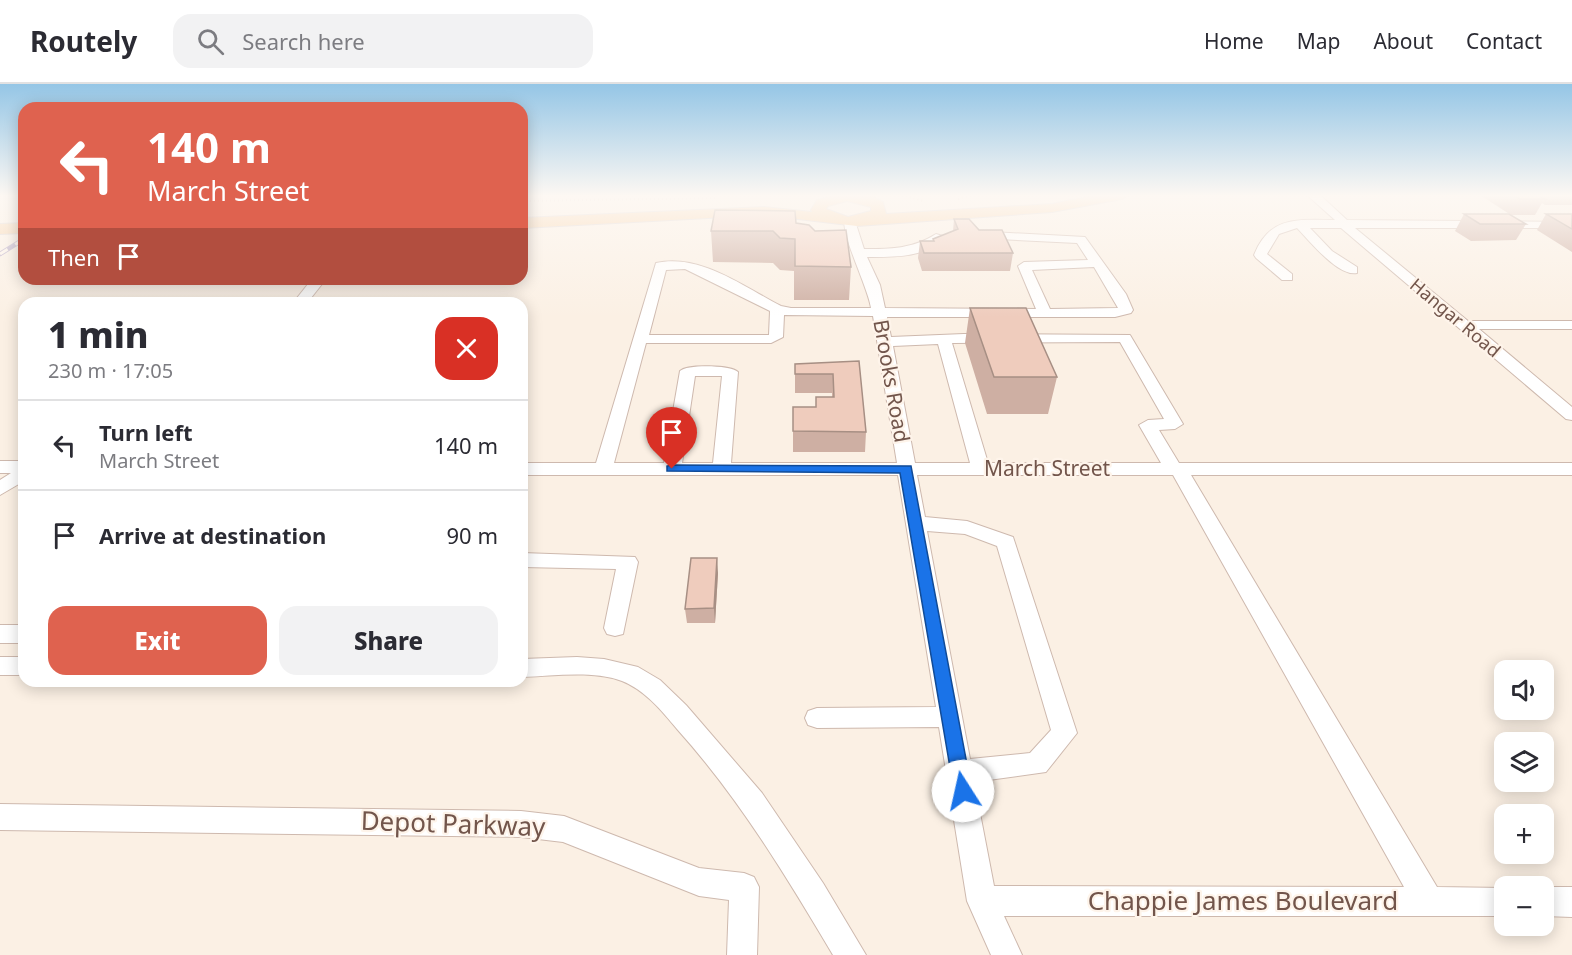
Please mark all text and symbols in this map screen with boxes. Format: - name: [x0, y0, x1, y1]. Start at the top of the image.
- search box: [173, 14, 593, 68]
- text: Routely: [30, 22, 137, 60]
- icon: search: [194, 25, 227, 58]
- text: Search here: [242, 26, 365, 56]
- text: Home: [1204, 27, 1264, 55]
- text: Map: [1297, 27, 1340, 55]
- text: About: [1373, 27, 1433, 55]
- text: Contact: [1466, 27, 1542, 55]
- text: 140 m: [147, 118, 271, 175]
- icon: left: [48, 126, 126, 204]
- text: March Street: [147, 172, 309, 209]
- icon: arrive: [112, 240, 145, 273]
- text: Then: [48, 242, 100, 272]
- street label: Hangar Road: [1405, 272, 1506, 362]
- text: 1 min: [48, 310, 149, 359]
- button: close: [435, 317, 498, 380]
- street label: Brooks Road: [867, 317, 917, 445]
- text: 230 m · 17:05: [48, 357, 173, 384]
- pin: [646, 407, 697, 469]
- icon: arrive: [655, 416, 688, 449]
- text: Turn left: [99, 417, 193, 447]
- icon: left: [48, 429, 81, 462]
- text: 140 m: [434, 430, 498, 460]
- text: March Street: [99, 447, 219, 474]
- street label: March Street: [984, 454, 1111, 482]
- icon: arrive: [48, 519, 81, 552]
- text: Arrive at destination: [99, 520, 326, 550]
- text: 90 m: [447, 520, 498, 550]
- button: Exit: [48, 606, 267, 675]
- button: Share: [279, 606, 498, 675]
- map controls: [1494, 660, 1554, 936]
- button: sound: [1494, 660, 1554, 720]
- button: layers: [1494, 732, 1554, 792]
- position arrow: [931, 759, 995, 823]
- street label: Depot Parkway: [360, 802, 547, 844]
- button: +: [1494, 804, 1554, 864]
- button: −: [1494, 876, 1554, 936]
- street label: Chappie James Boulevard: [1088, 882, 1398, 918]

